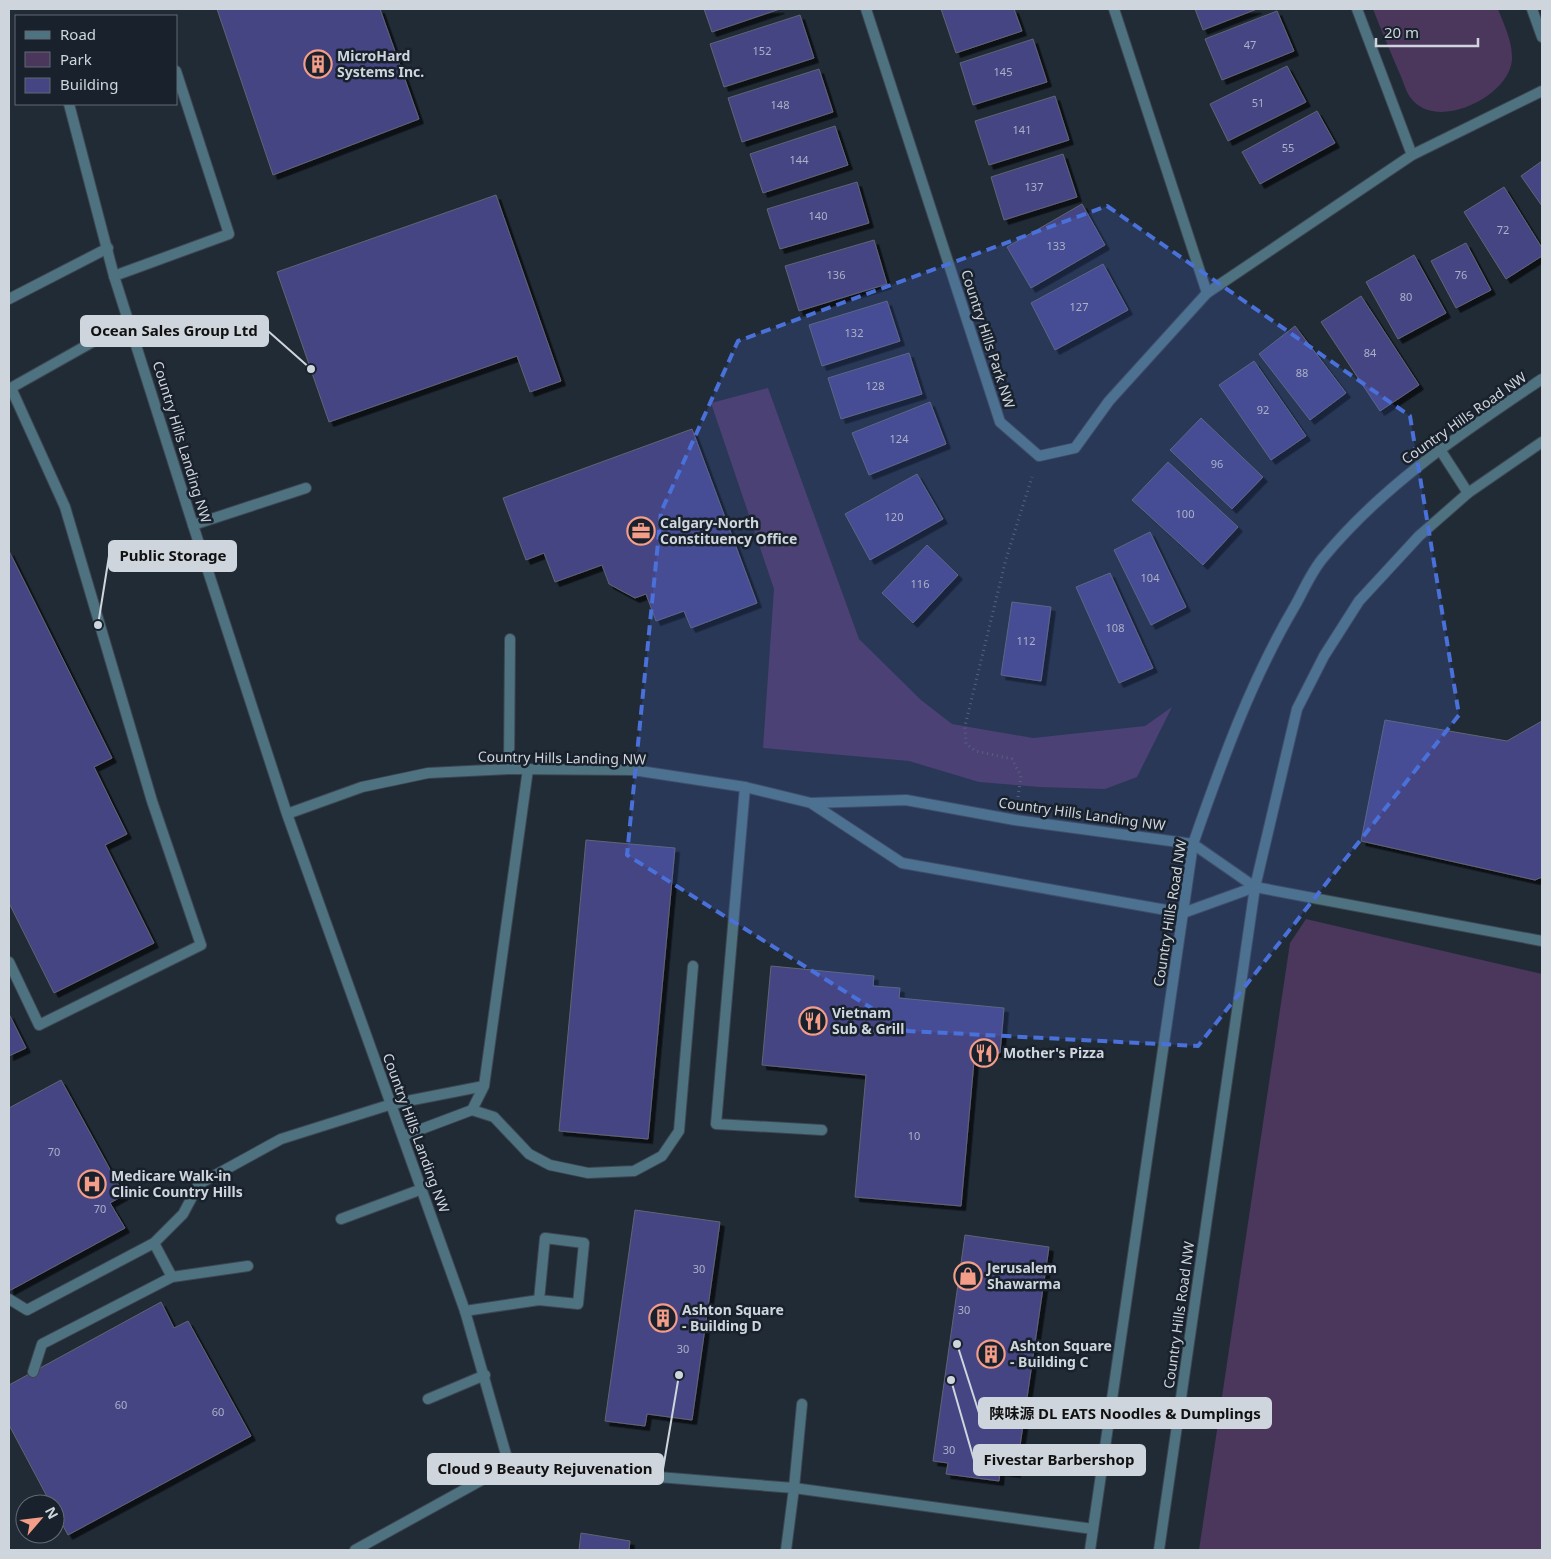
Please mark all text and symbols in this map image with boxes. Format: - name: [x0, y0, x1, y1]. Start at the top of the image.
- legend: [15, 15, 178, 105]
- scale bar: [1376, 15, 1478, 47]
- text: 20 m: [1384, 22, 1419, 42]
- text: Road: [60, 24, 96, 44]
- house number: 47: [1244, 37, 1256, 52]
- house number: 152: [753, 43, 771, 58]
- place label: MicroHard Systems Inc.: [337, 46, 424, 81]
- text: Park: [60, 49, 92, 69]
- building icon: MicroHard Systems Inc.: [303, 49, 333, 79]
- house number: 145: [994, 64, 1012, 79]
- text: Building: [60, 74, 118, 94]
- house number: 51: [1252, 95, 1264, 110]
- house number: 148: [771, 97, 789, 112]
- house number: 141: [1013, 122, 1031, 137]
- house number: 55: [1282, 140, 1294, 155]
- house number: 144: [790, 152, 809, 167]
- house number: 137: [1025, 179, 1043, 194]
- house number: 140: [809, 208, 827, 223]
- house number: 72: [1497, 222, 1509, 237]
- house number: 133: [1047, 238, 1065, 253]
- house number: 136: [827, 267, 845, 282]
- street label: Country Hills Park NW: [957, 267, 1020, 411]
- house number: 76: [1455, 267, 1467, 282]
- house number: 80: [1400, 289, 1412, 304]
- house number: 127: [1070, 299, 1088, 314]
- callout: Ocean Sales Group Ltd: [81, 316, 268, 346]
- text: Ocean Sales Group Ltd: [90, 320, 258, 340]
- house number: 132: [845, 325, 863, 340]
- house number: 84: [1364, 345, 1377, 360]
- street label: Country Hills Landing NW: [149, 359, 216, 525]
- house number: 88: [1296, 365, 1308, 380]
- street label: Country Hills Road NW: [1397, 367, 1530, 468]
- house number: 128: [866, 378, 884, 393]
- house number: 92: [1257, 402, 1269, 417]
- house number: 124: [890, 431, 909, 446]
- house number: 96: [1211, 456, 1223, 471]
- house number: 100: [1176, 506, 1194, 521]
- house number: 120: [885, 509, 903, 524]
- place label: Calgary-North Constituency Office: [660, 513, 797, 548]
- office icon: Calgary-North Constituency Office: [626, 516, 656, 546]
- callout: Public Storage: [109, 541, 236, 571]
- text: Public Storage: [119, 545, 227, 565]
- house number: 104: [1141, 570, 1160, 585]
- house number: 116: [911, 576, 929, 591]
- house number: 108: [1106, 620, 1124, 635]
- house number: 112: [1017, 633, 1035, 648]
- street label: Country Hills Landing NW: [478, 747, 646, 768]
- street label: Country Hills Landing NW: [997, 792, 1167, 835]
- street label: Country Hills Road NW: [1148, 838, 1191, 988]
- place label: Vietnam Sub & Grill: [832, 1003, 904, 1038]
- restaurant icon: Vietnam Sub & Grill: [798, 1006, 828, 1036]
- restaurant icon: Mother's Pizza: [969, 1038, 999, 1068]
- place label: Mother's Pizza: [1003, 1043, 1104, 1062]
- street label: Country Hills Landing NW: [379, 1050, 454, 1215]
- house number: 10: [908, 1128, 920, 1143]
- house number: 70: [48, 1144, 60, 1159]
- place label: Medicare Walk-in Clinic Country Hills: [111, 1166, 243, 1201]
- hospital icon: Medicare Walk-in Clinic Country Hills: [77, 1169, 107, 1199]
- house number: 70: [94, 1201, 106, 1216]
- street label: Country Hills Road NW: [1159, 1240, 1198, 1390]
- place label: Jerusalem Shawarma: [985, 1258, 1061, 1293]
- house number: 30: [693, 1261, 705, 1276]
- shop icon: Jerusalem Shawarma: [953, 1261, 983, 1291]
- place label: Ashton Square - Building D: [682, 1300, 784, 1335]
- house number: 30: [958, 1302, 970, 1317]
- building icon: Ashton Square - Building D: [648, 1303, 678, 1333]
- place label: Ashton Square - Building C: [1010, 1336, 1112, 1371]
- building icon: Ashton Square - Building C: [976, 1339, 1006, 1369]
- house number: 30: [677, 1341, 689, 1356]
- house number: 60: [115, 1397, 127, 1412]
- callout: 陕味源 DL EATS Noodles & Dumplings: [979, 1398, 1271, 1428]
- text: 陕味源 DL EATS Noodles & Dumplings: [989, 1403, 1261, 1423]
- house number: 60: [212, 1404, 224, 1419]
- house number: 30: [943, 1442, 955, 1457]
- callout: Fivestar Barbershop: [974, 1445, 1145, 1475]
- text: Fivestar Barbershop: [984, 1449, 1134, 1469]
- callout: Cloud 9 Beauty Rejuvenation: [428, 1454, 663, 1484]
- text: Cloud 9 Beauty Rejuvenation: [437, 1458, 653, 1478]
- north arrow: [15, 1494, 65, 1544]
- text: N: [41, 1503, 63, 1522]

